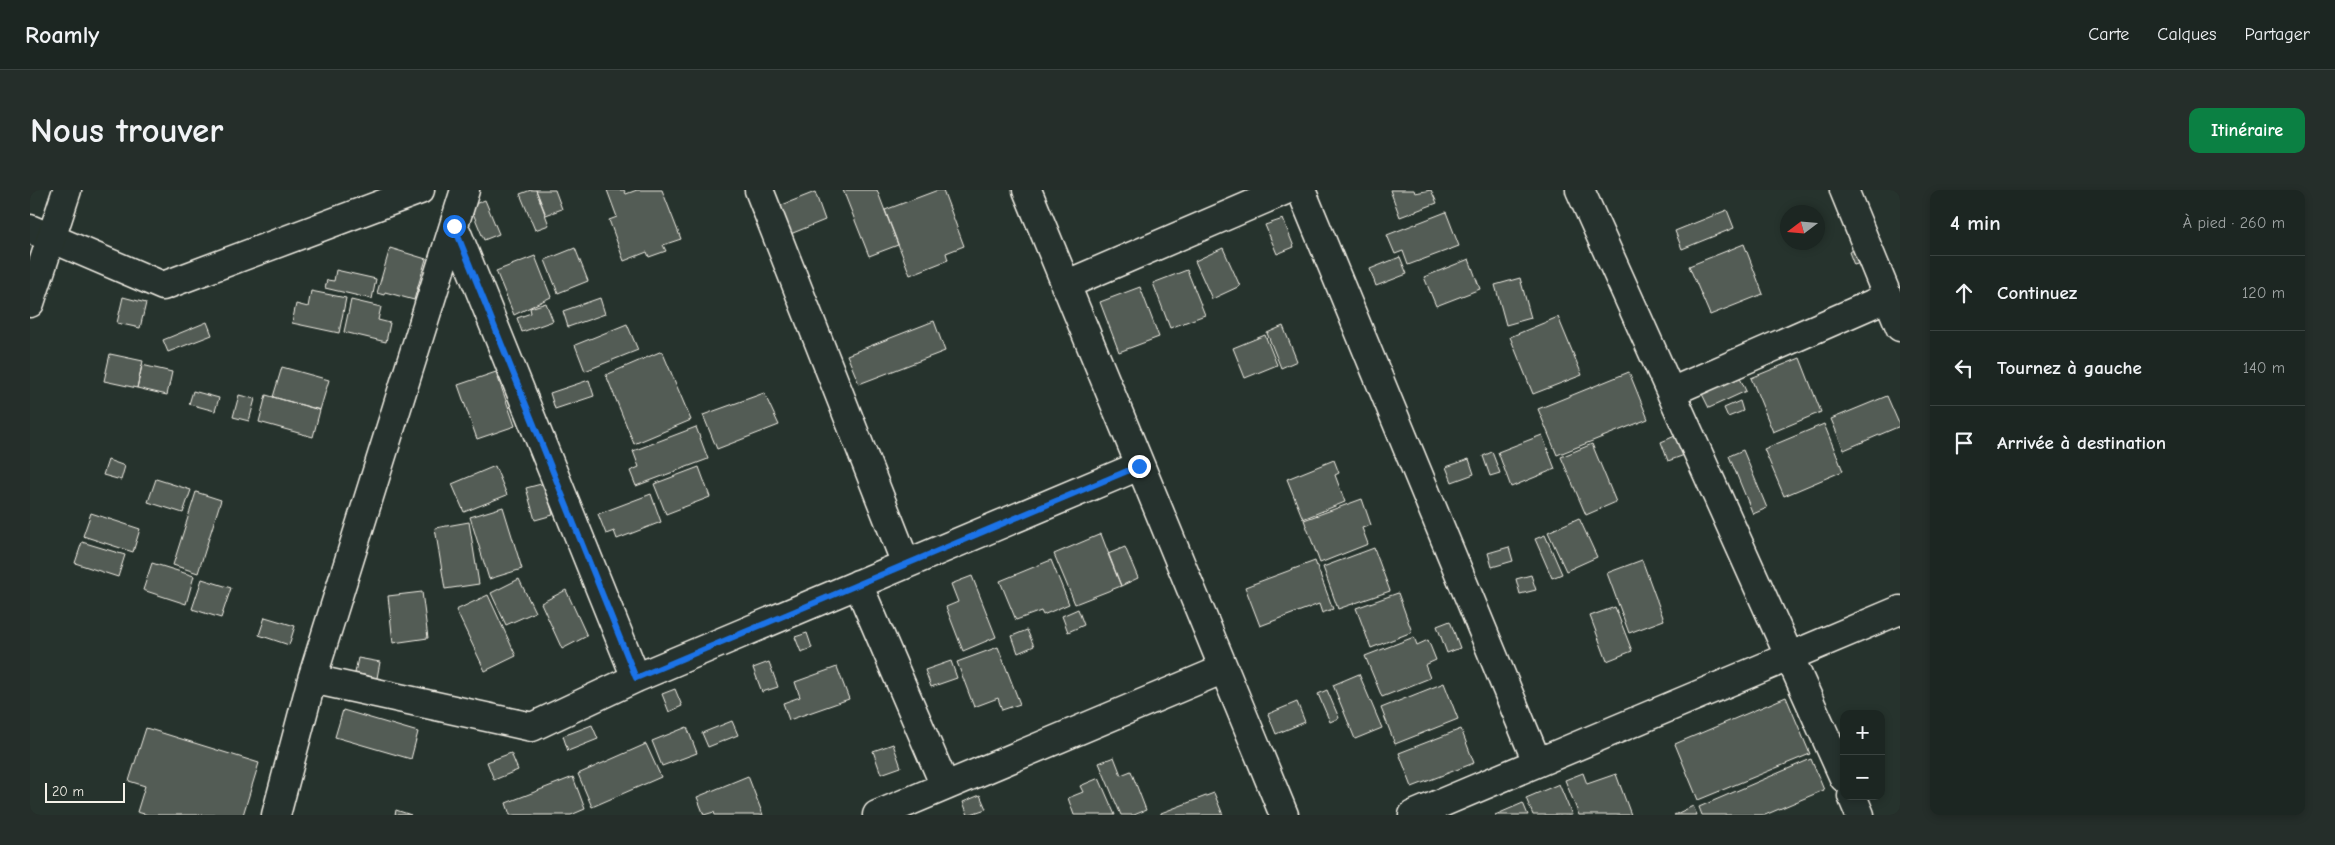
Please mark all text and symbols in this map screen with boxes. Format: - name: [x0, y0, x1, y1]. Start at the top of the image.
- text: Roamly: [25, 21, 99, 49]
- text: Carte: [2088, 24, 2129, 45]
- text: Calques: [2157, 24, 2217, 45]
- text: Partager: [2245, 24, 2310, 45]
- button: Itinéraire: [2189, 108, 2305, 153]
- text: Nous trouver: [30, 110, 223, 151]
- north arrow: [1780, 205, 1825, 250]
- text: 4 min: [1950, 211, 2001, 235]
- text: À pied · 260 m: [2183, 214, 2285, 232]
- route start: [443, 215, 466, 238]
- icon: ahead: [1950, 279, 1978, 307]
- text: Continuez: [1997, 282, 2077, 304]
- text: 120 m: [2242, 284, 2285, 302]
- icon: left: [1950, 354, 1978, 382]
- text: Tournez à gauche: [1997, 357, 2142, 379]
- text: 140 m: [2243, 359, 2285, 377]
- icon: arrive: [1950, 429, 1978, 457]
- text: Arrivée à destination: [1997, 432, 2166, 454]
- route end: [1128, 455, 1151, 478]
- map controls: [1840, 710, 1885, 800]
- button: +: [1840, 710, 1885, 755]
- button: −: [1840, 755, 1885, 800]
- scale bar: [45, 780, 125, 803]
- text: 20 m: [52, 783, 84, 800]

